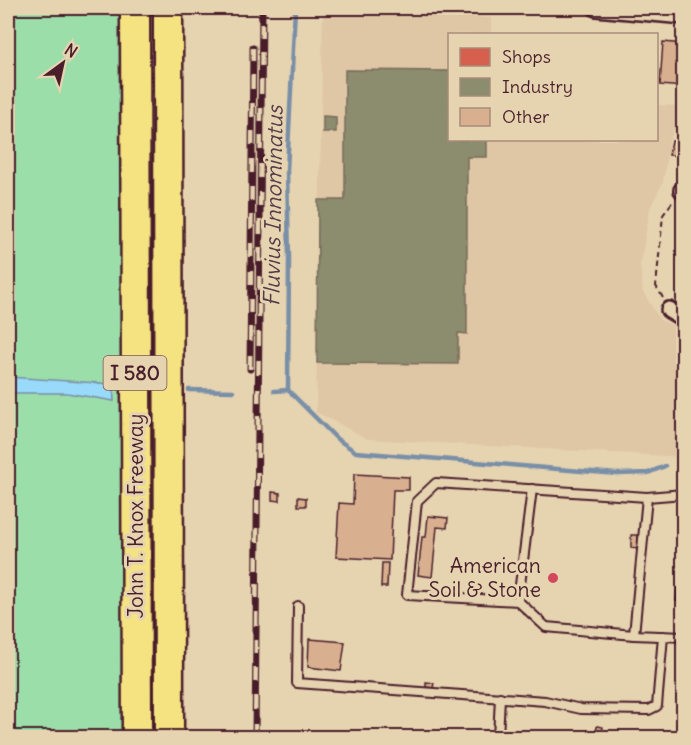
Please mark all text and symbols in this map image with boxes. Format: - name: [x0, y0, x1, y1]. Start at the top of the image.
- north arrow: [33, 33, 93, 93]
- legend: [448, 33, 658, 141]
- text: N: [61, 39, 81, 62]
- text: Shops: [502, 45, 551, 68]
- text: Industry: [502, 75, 573, 98]
- water label: Fluvius Innominatus: [257, 103, 289, 307]
- text: Other: [502, 105, 550, 128]
- road number: I 580: [104, 356, 166, 390]
- street label: John T. Knox Freeway: [122, 413, 149, 619]
- place label: American Soil & Stone: [428, 552, 541, 603]
- marker: American Soil & Stone: [546, 571, 560, 585]

